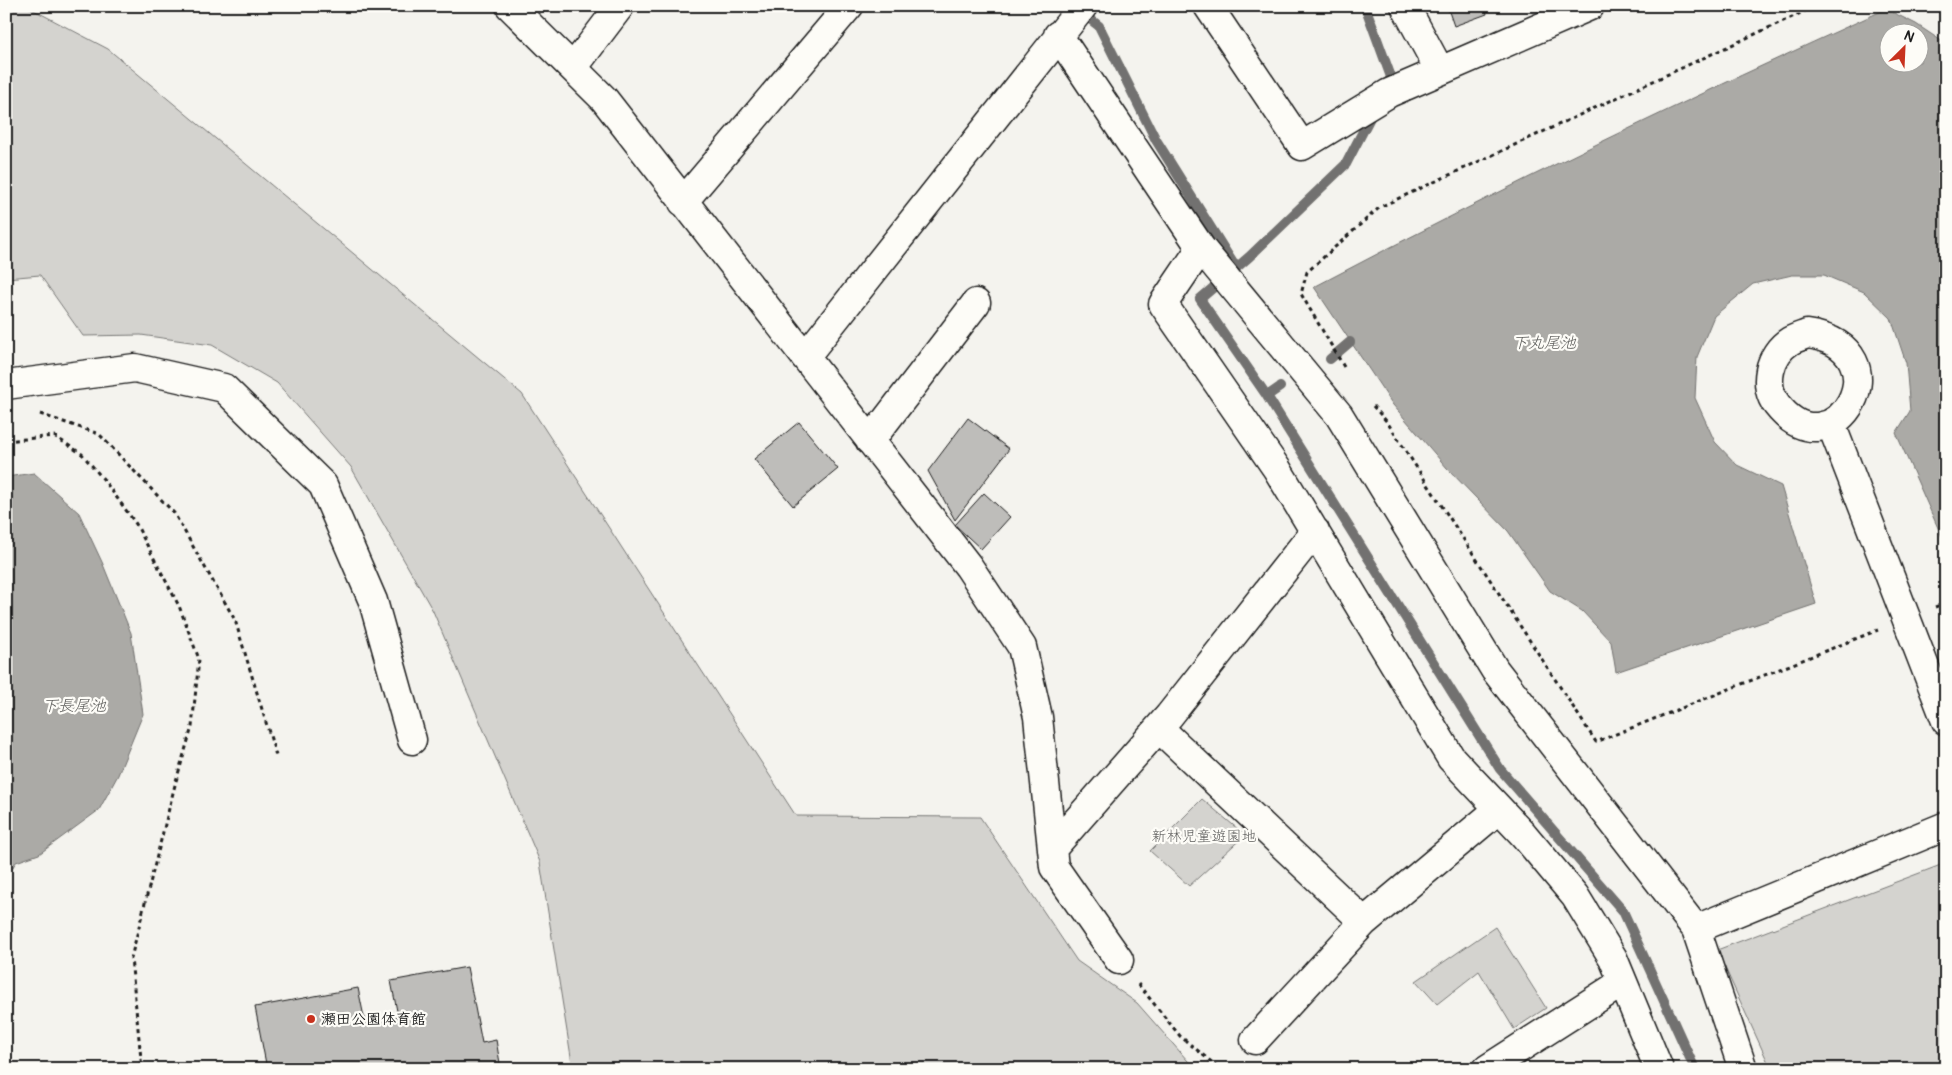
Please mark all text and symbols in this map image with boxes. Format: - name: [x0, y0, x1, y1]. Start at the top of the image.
- north arrow: [1880, 22, 1930, 72]
- text: N: [1901, 27, 1917, 46]
- water label: 下丸尾池: [1512, 333, 1577, 353]
- water label: 下長尾池: [42, 696, 107, 716]
- park label: 新林児童遊園地: [1151, 827, 1257, 846]
- place label: 瀬田公園体育館: [321, 1010, 426, 1029]
- marker: 瀬田公園体育館: [305, 1013, 317, 1025]

